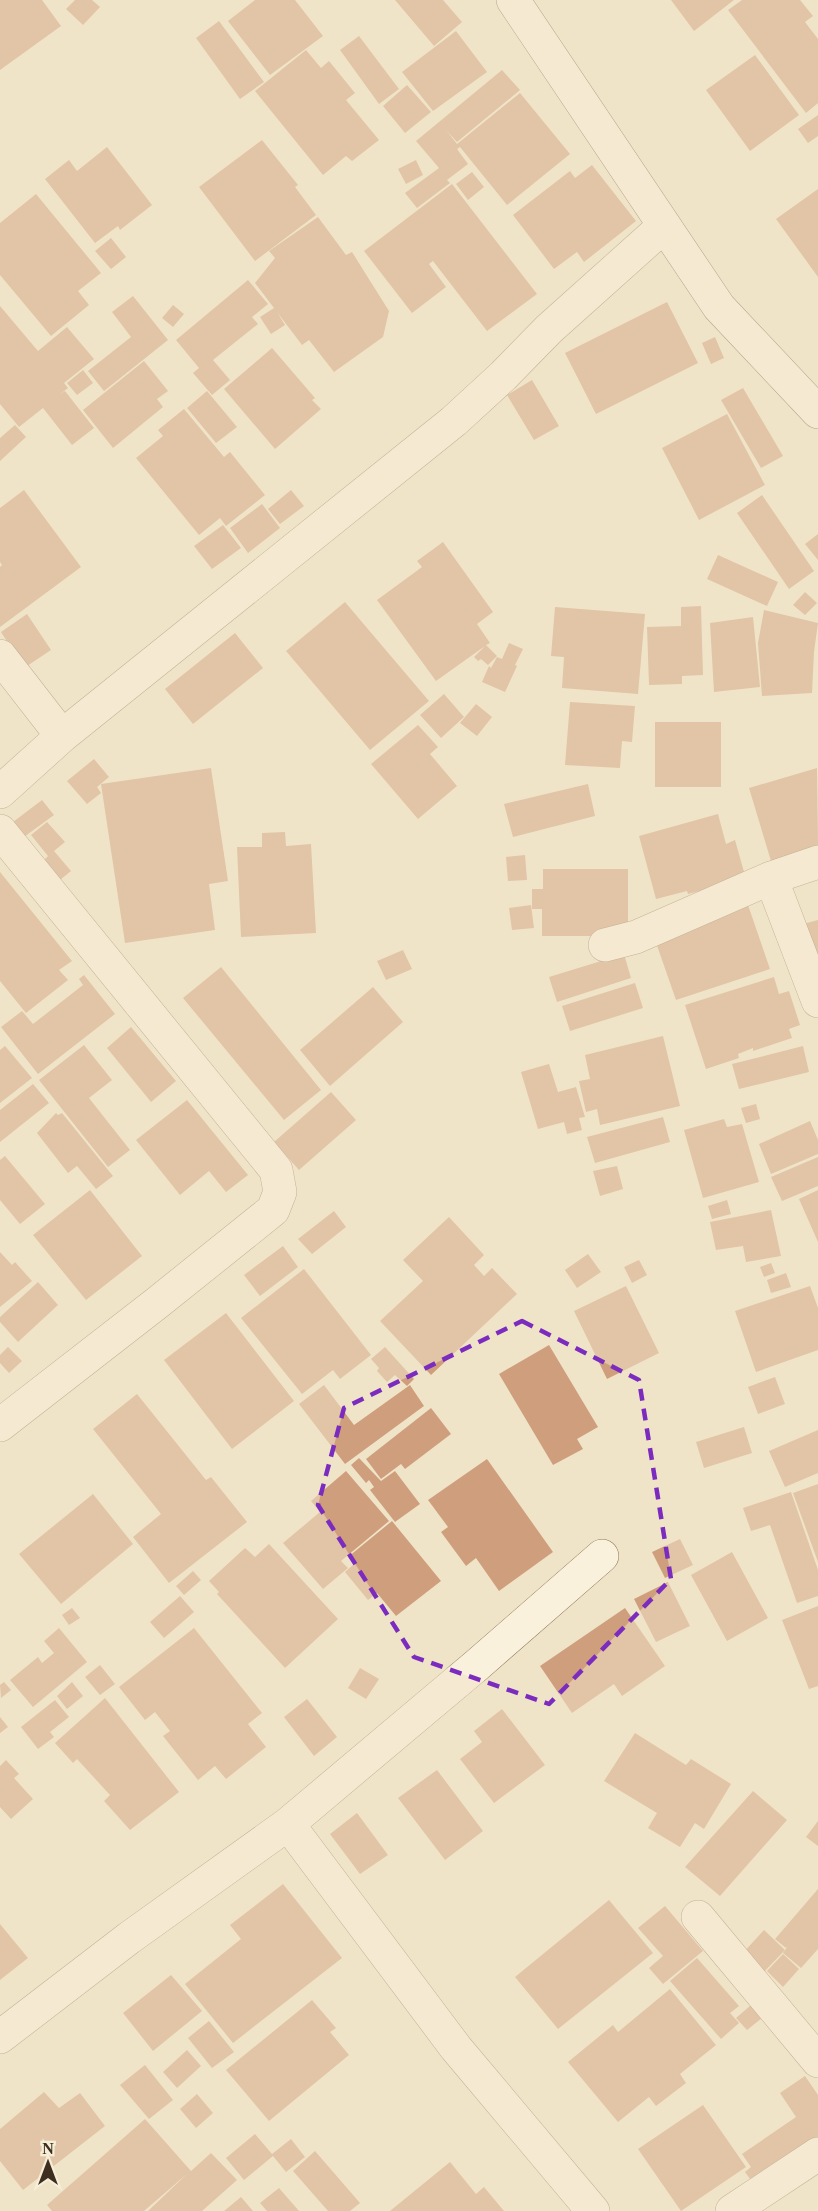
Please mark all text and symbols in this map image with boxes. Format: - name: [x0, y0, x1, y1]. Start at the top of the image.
- north arrow: [18, 2133, 78, 2193]
- text: N: [42, 2140, 54, 2157]

